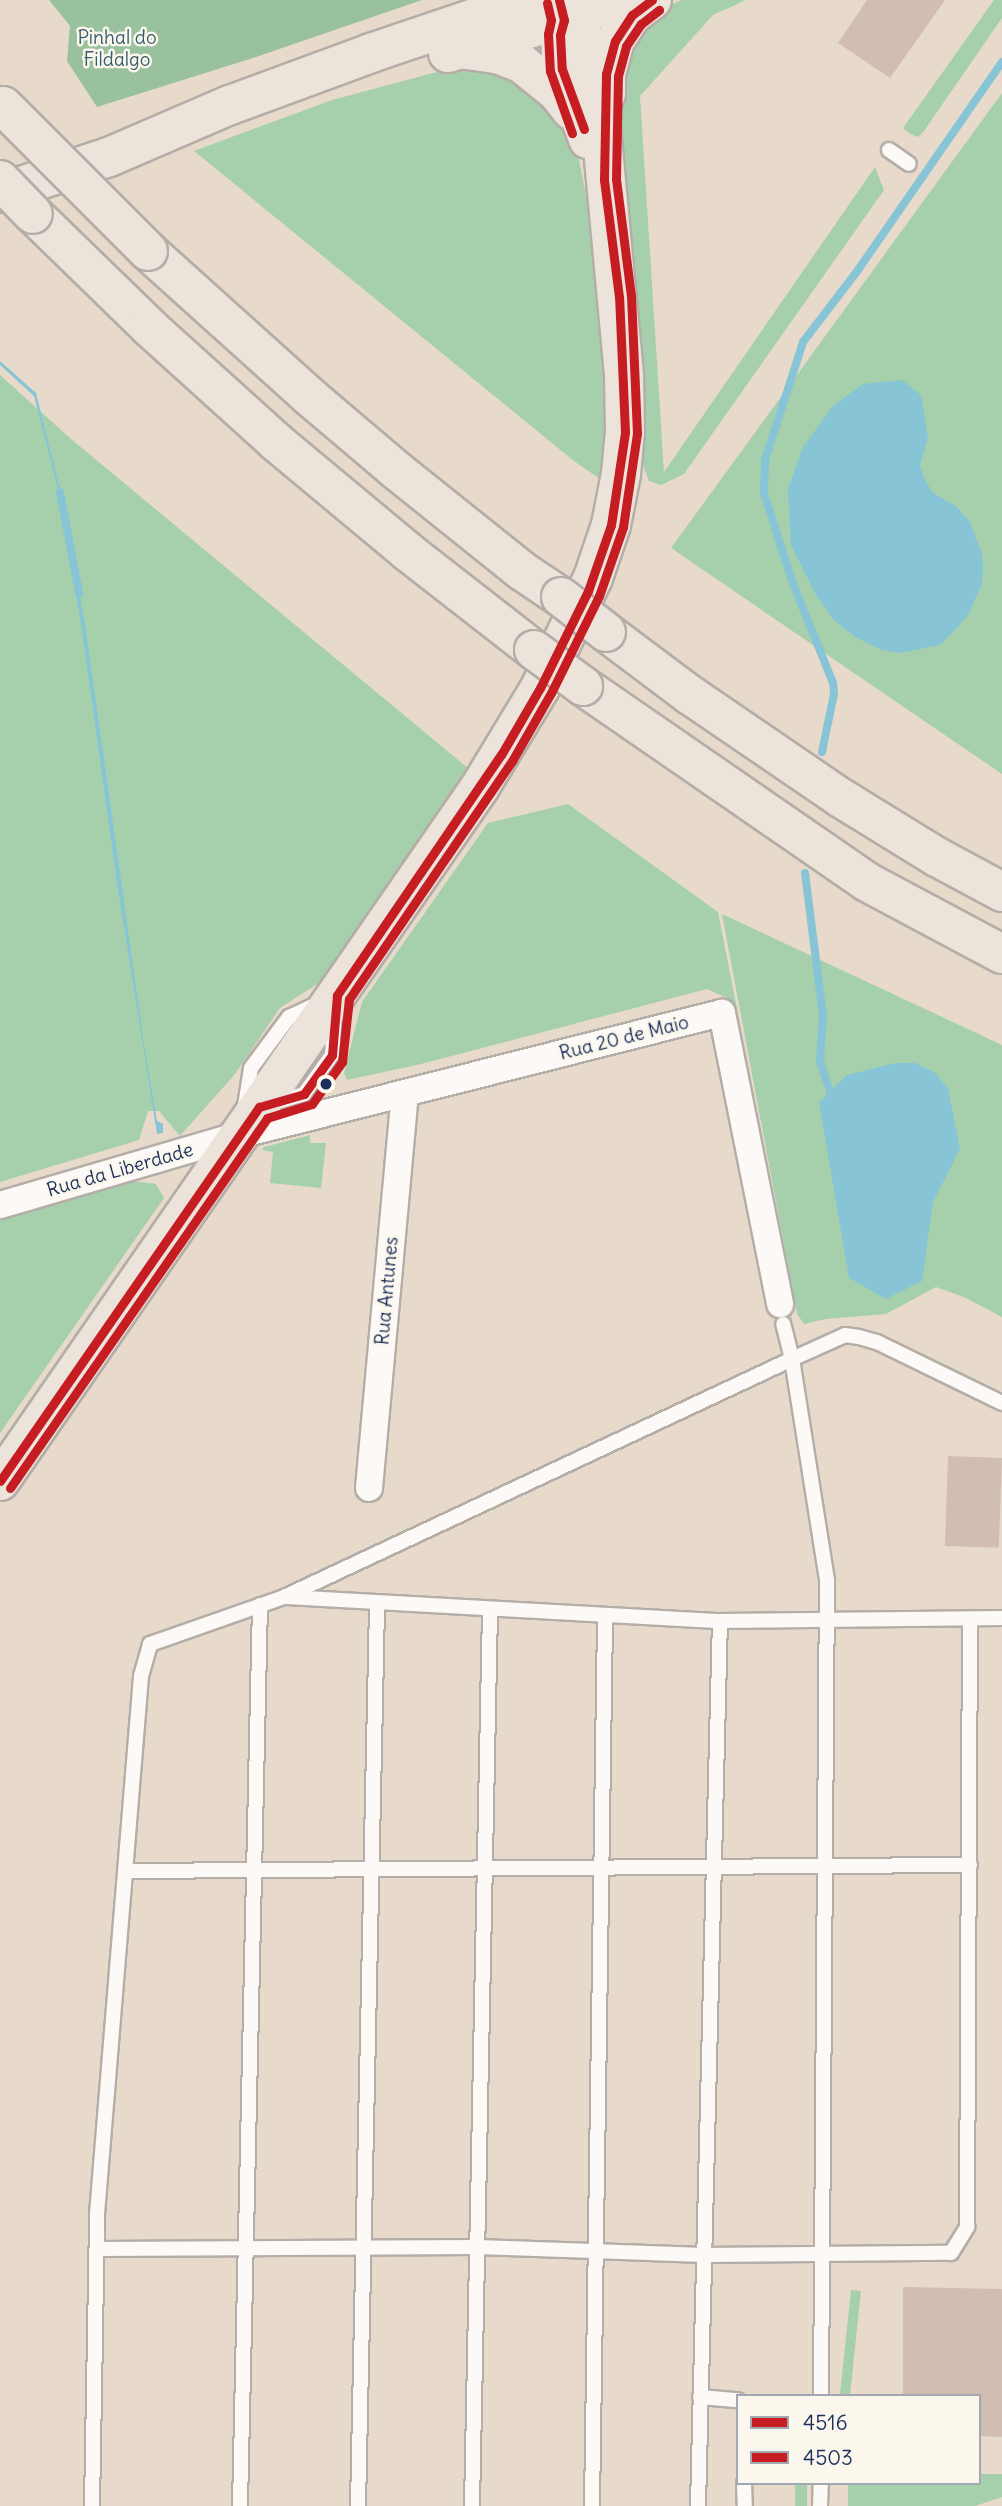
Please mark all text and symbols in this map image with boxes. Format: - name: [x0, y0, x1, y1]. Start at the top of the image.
- park label: Pinhal do Fildalgo: [77, 27, 157, 71]
- street label: Rua 20 de Maio: [557, 1011, 691, 1065]
- unlabelled marker: [319, 1077, 333, 1091]
- street label: Rua da Liberdade: [44, 1138, 196, 1202]
- street label: Rua Antunes: [371, 1236, 403, 1346]
- legend: [736, 2394, 981, 2485]
- text: 4516: [803, 2409, 848, 2436]
- text: 4503: [803, 2444, 853, 2471]

